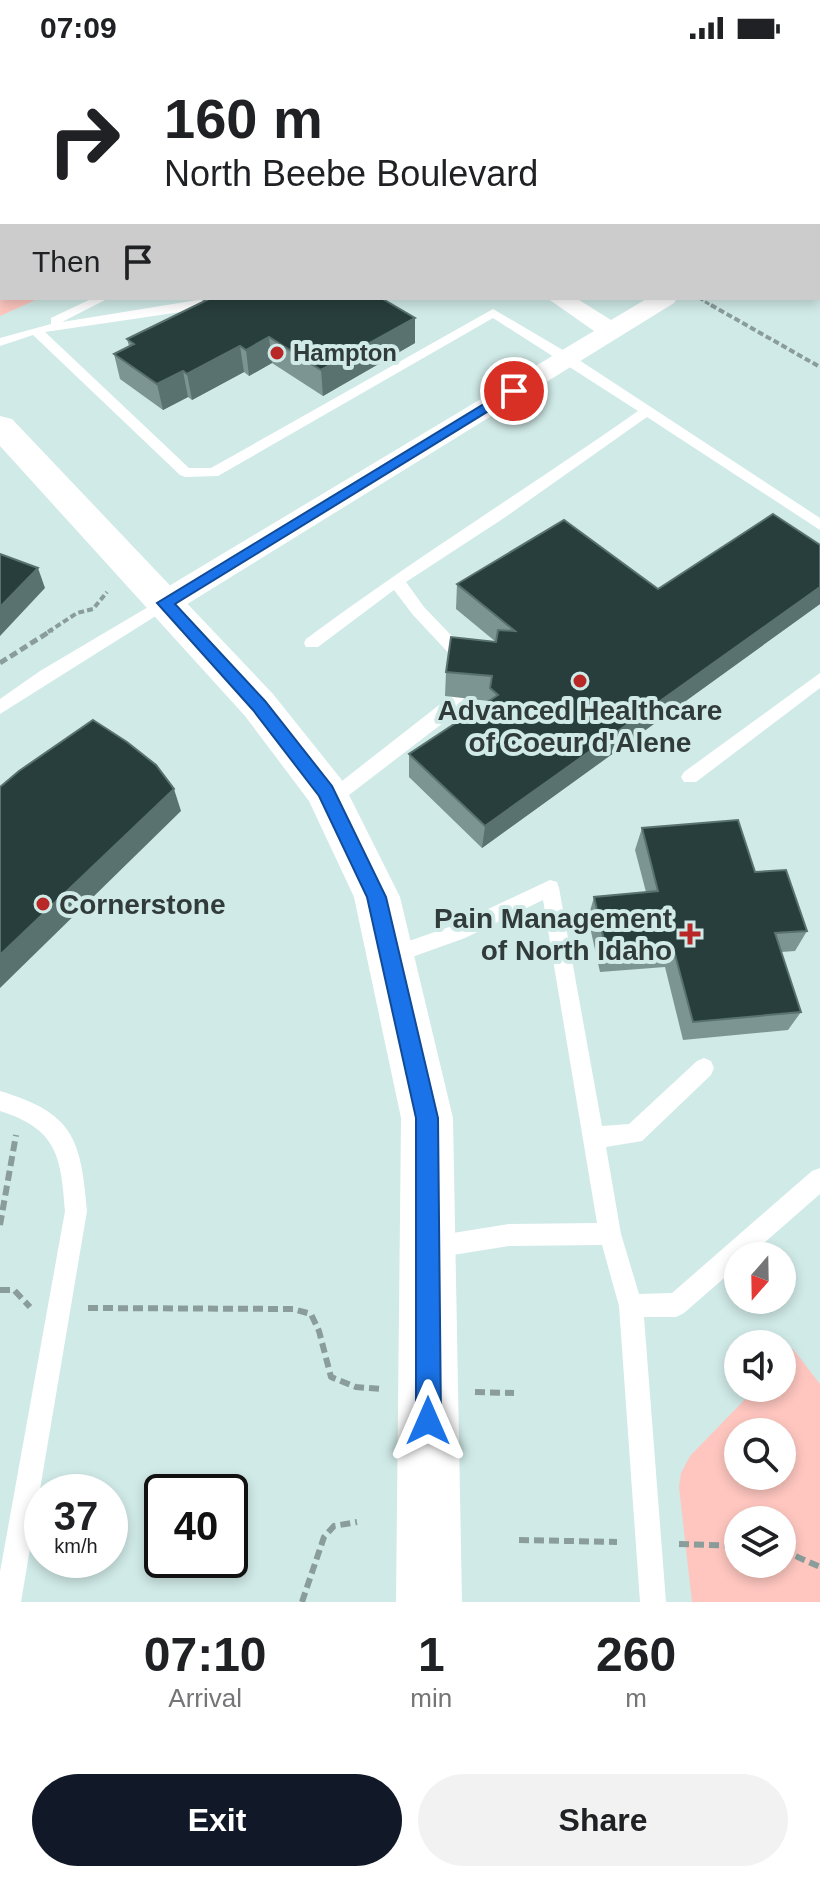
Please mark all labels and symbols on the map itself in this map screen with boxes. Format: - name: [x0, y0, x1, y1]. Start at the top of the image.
- place label: Hampton: [293, 339, 397, 366]
- marker: Hampton: [268, 344, 286, 362]
- pin: [480, 357, 548, 425]
- marker: Advanced Healthcare of Coeur d'Alene: [571, 672, 589, 690]
- place label: Advanced Healthcare of Coeur d'Alene: [438, 695, 722, 758]
- place label: Cornerstone: [59, 889, 225, 920]
- marker: Cornerstone: [34, 895, 52, 913]
- place label: Pain Management of North Idaho: [434, 903, 672, 966]
- marker: Pain Management of North Idaho: [679, 923, 701, 945]
- north arrow: [724, 1242, 796, 1314]
- position arrow: [386, 1379, 470, 1463]
- speed limit sign: 40: [144, 1474, 248, 1578]

